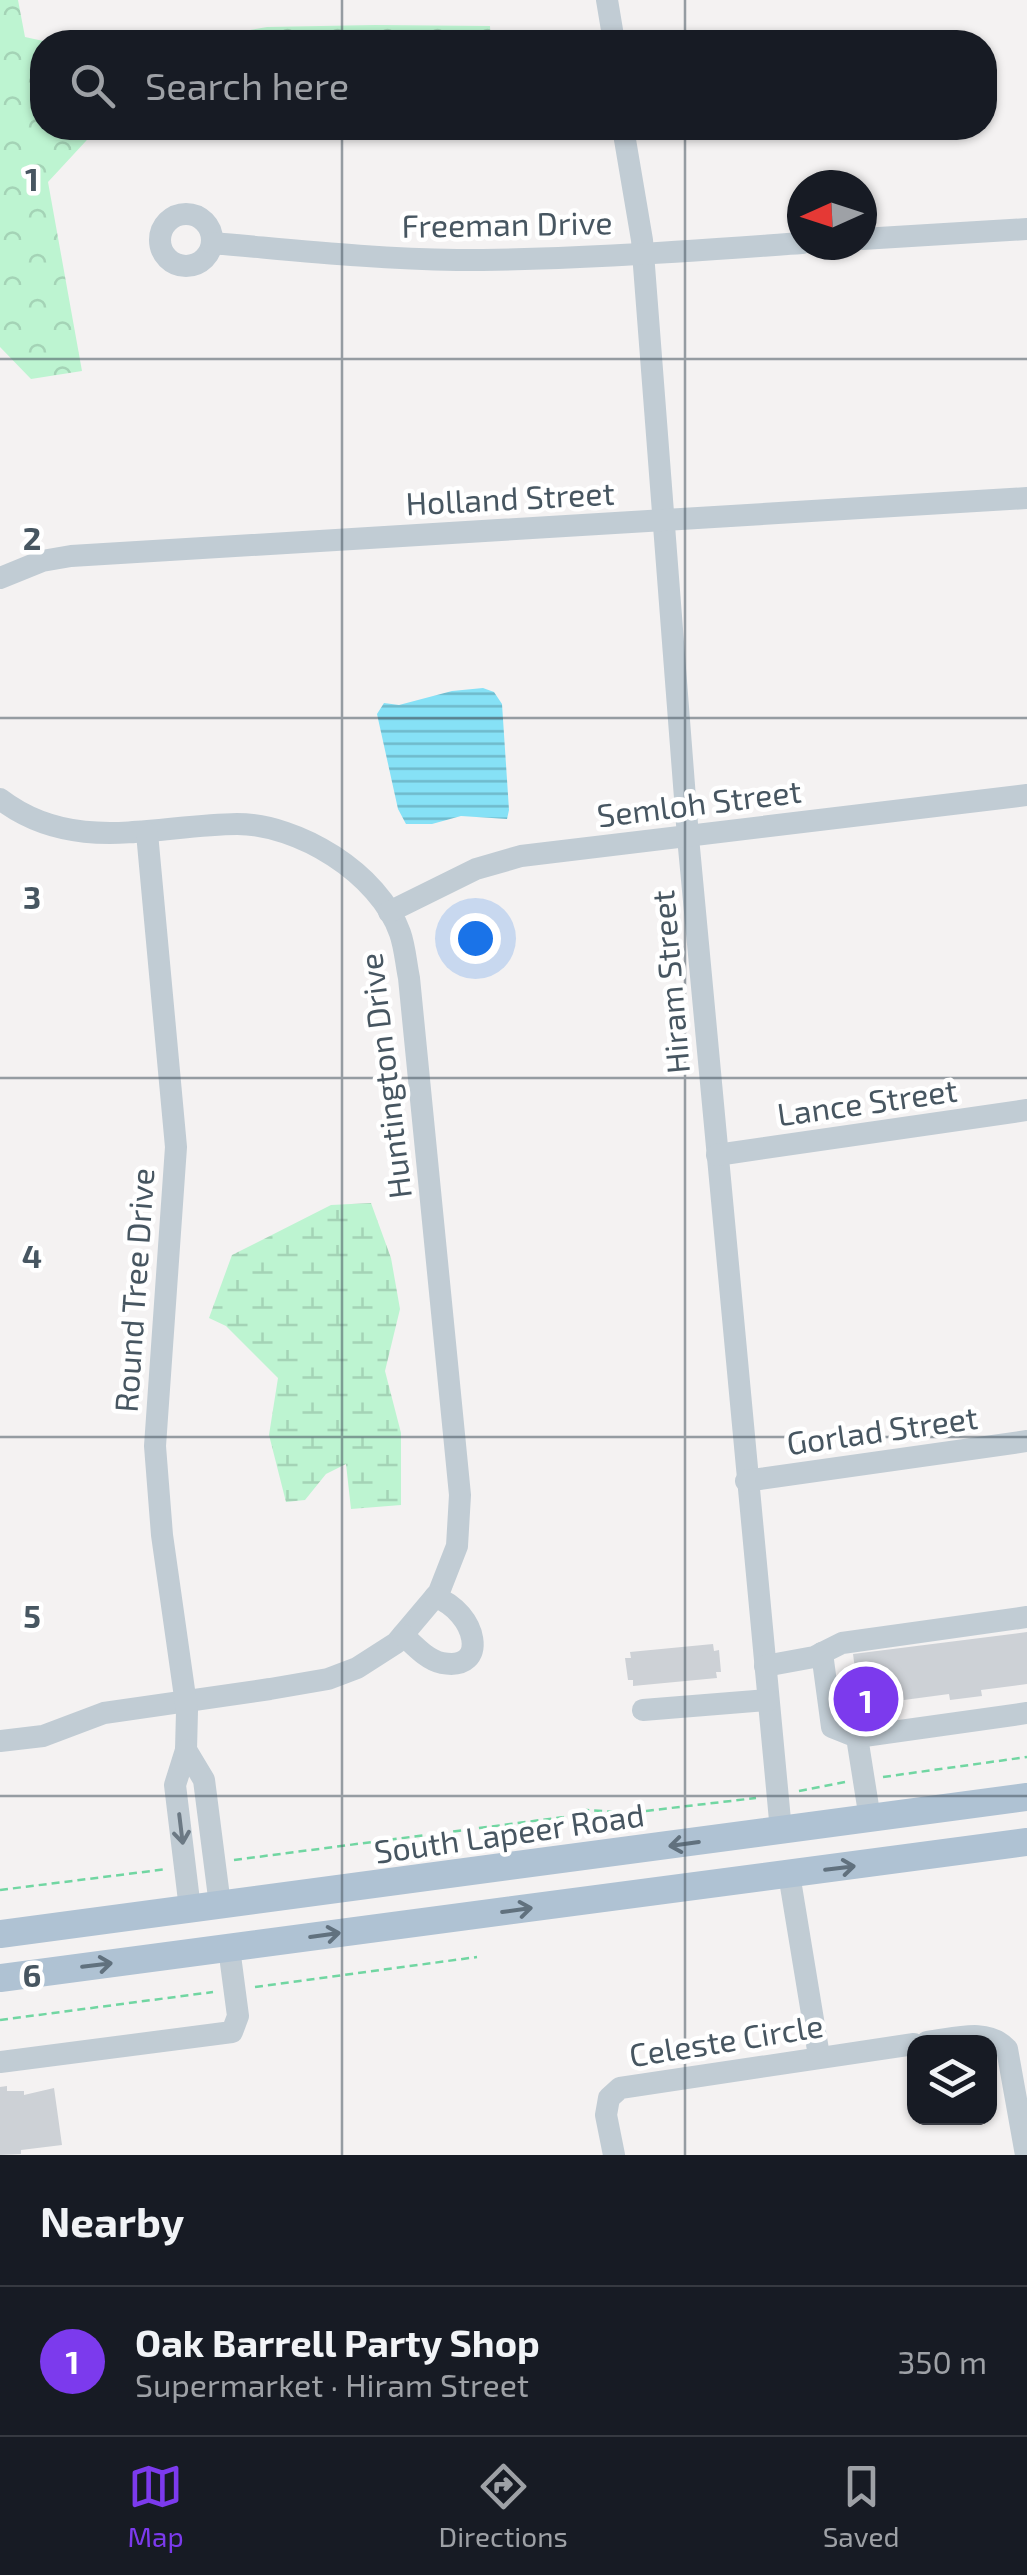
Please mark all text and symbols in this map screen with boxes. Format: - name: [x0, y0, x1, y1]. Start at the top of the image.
- search box: [30, 30, 997, 140]
- icon: search: [65, 58, 120, 113]
- text: Search here: [145, 62, 349, 108]
- text: 1: [25, 159, 39, 197]
- north arrow: [787, 170, 877, 260]
- street label: Freeman Drive: [401, 202, 613, 244]
- street label: Holland Street: [405, 473, 615, 521]
- text: 2: [23, 518, 41, 556]
- street label: Semloh Street: [595, 771, 803, 833]
- text: 3: [23, 877, 41, 915]
- street label: Hiram Street: [642, 889, 696, 1075]
- your location: [450, 913, 501, 964]
- street label: Huntington Drive: [350, 951, 418, 1201]
- street label: Lance Street: [775, 1070, 959, 1132]
- street label: Round Tree Drive: [106, 1167, 160, 1413]
- text: 4: [22, 1236, 42, 1274]
- street label: Gorlad Street: [784, 1397, 980, 1461]
- text: 5: [23, 1596, 41, 1634]
- pin: 1: [834, 1662, 898, 1736]
- street label: South Lapeer Road: [372, 1794, 646, 1870]
- one-way arrow: [172, 1812, 190, 1844]
- one-way arrow: [669, 1835, 701, 1854]
- one-way arrow: [823, 1858, 855, 1876]
- one-way arrow: [501, 1900, 533, 1919]
- one-way arrow: [308, 1926, 340, 1944]
- text: 6: [23, 1955, 41, 1993]
- one-way arrow: [80, 1956, 112, 1974]
- street label: Celeste Circle: [626, 2005, 826, 2073]
- map controls: [907, 2035, 997, 2125]
- button: layers: [907, 2035, 997, 2125]
- text: Nearby: [40, 2195, 184, 2245]
- text: Oak Barrell Party Shop: [135, 2319, 540, 2365]
- text: 1: [66, 2342, 79, 2380]
- text: 350 m: [898, 2342, 987, 2380]
- text: Supermarket · Hiram Street: [135, 2365, 529, 2403]
- tab: Map: [127, 2459, 184, 2553]
- tab: Directions: [439, 2459, 568, 2553]
- tab: Saved: [823, 2459, 900, 2553]

